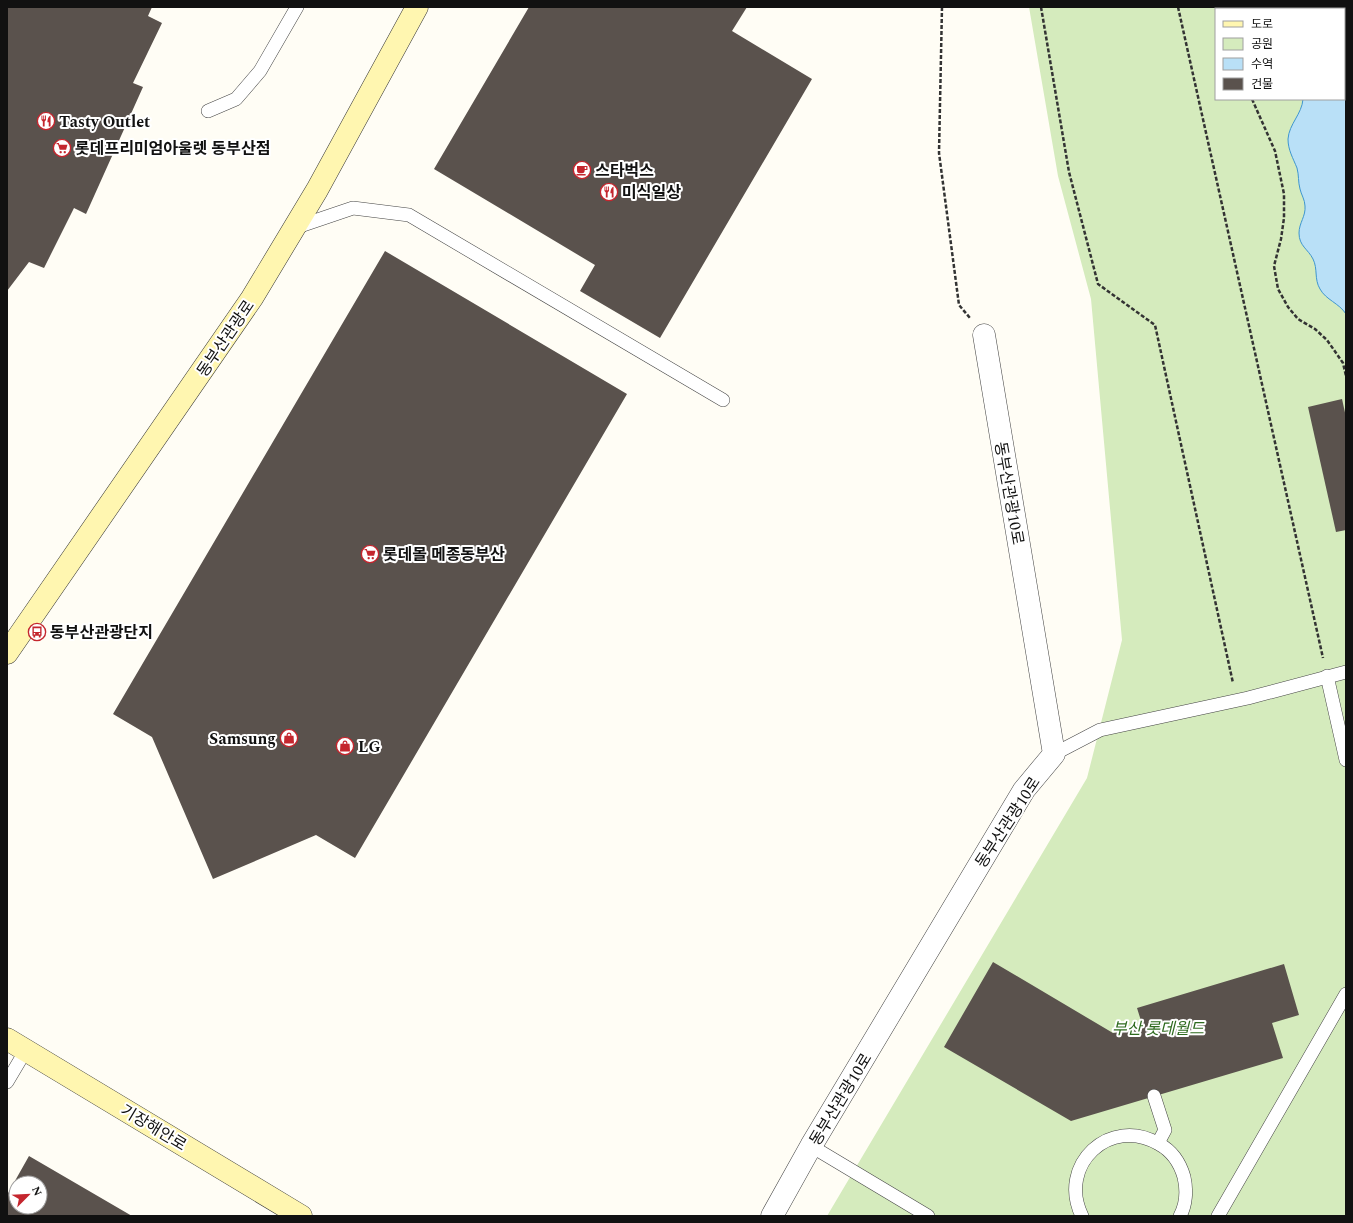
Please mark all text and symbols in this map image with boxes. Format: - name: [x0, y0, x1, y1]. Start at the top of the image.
- legend: [1215, 8, 1345, 100]
- text: 도로: [1251, 15, 1273, 34]
- text: 공원: [1251, 35, 1273, 54]
- text: 수역: [1251, 55, 1273, 74]
- text: 건물: [1251, 75, 1273, 94]
- place label: Tasty Outlet: [59, 110, 150, 134]
- restaurant icon: Tasty Outlet: [36, 111, 56, 131]
- place label: 롯데프리미엄아울렛 동부산점: [75, 137, 270, 161]
- supermarket icon: 롯데프리미엄아울렛 동부산점: [52, 138, 72, 158]
- place label: 스타벅스: [595, 159, 654, 183]
- cafe icon: 스타벅스: [572, 160, 592, 180]
- place label: 미식일상: [622, 181, 681, 205]
- restaurant icon: 미식일상: [599, 182, 619, 202]
- street label: 동부산관광로: [191, 295, 261, 382]
- street label: 동부산관광10로: [988, 440, 1030, 547]
- place label: 롯데몰 메종동부산: [383, 543, 505, 567]
- supermarket icon: 롯데몰 메종동부산: [360, 544, 380, 564]
- place label: 동부산관광단지: [50, 621, 153, 645]
- bus stop icon: 동부산관광단지: [27, 622, 47, 642]
- place label: Samsung: [209, 727, 276, 751]
- shop icon: Samsung: [279, 728, 299, 748]
- place label: LG: [358, 735, 380, 759]
- shop icon: LG: [335, 736, 355, 756]
- street label: 동부산관광10로: [969, 772, 1046, 873]
- park label: 부산 롯데월드: [1112, 1017, 1205, 1041]
- street label: 동부산관광10로: [804, 1048, 878, 1150]
- street label: 기장해안로: [116, 1099, 191, 1157]
- north arrow: [8, 1175, 48, 1215]
- text: N: [27, 1184, 46, 1199]

